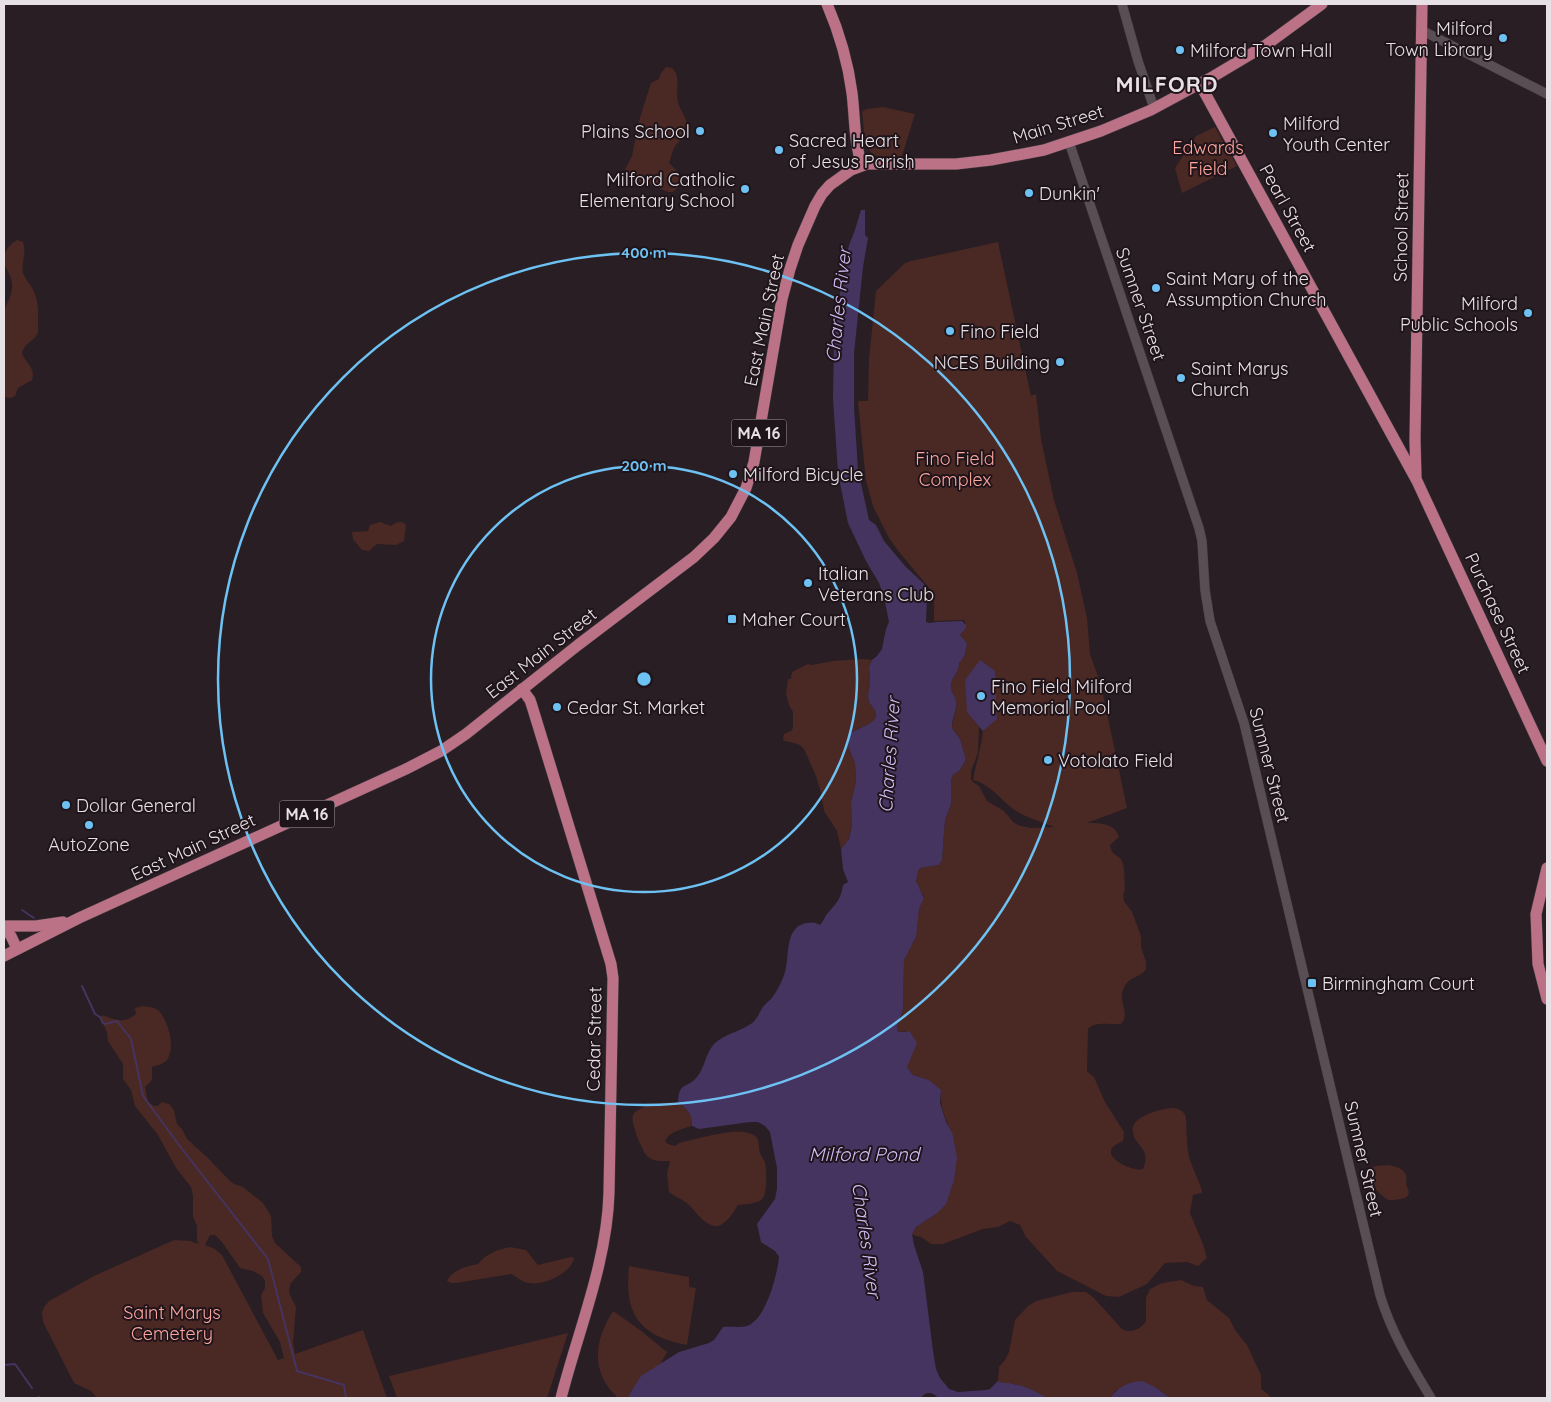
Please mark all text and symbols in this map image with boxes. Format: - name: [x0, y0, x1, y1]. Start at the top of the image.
- place label: Milford Town Library: [1385, 17, 1493, 61]
- marker: Milford Town Library: [1497, 32, 1509, 44]
- place label: Milford Town Hall: [1190, 39, 1333, 62]
- marker: Milford Town Hall: [1174, 44, 1186, 56]
- district label: MILFORD: [1115, 70, 1219, 98]
- street label: Main Street: [1010, 99, 1106, 149]
- place label: Milford Youth Center: [1283, 112, 1390, 156]
- place label: Plains School: [581, 120, 690, 143]
- marker: Plains School: [694, 125, 706, 137]
- marker: Milford Youth Center: [1267, 127, 1279, 139]
- place label: Sacred Heart of Jesus Parish: [789, 129, 915, 173]
- park label: Edwards Field: [1172, 136, 1244, 180]
- marker: Sacred Heart of Jesus Parish: [773, 144, 785, 156]
- street label: Pearl Street: [1254, 160, 1322, 256]
- place label: Milford Catholic Elementary School: [579, 168, 735, 212]
- street label: School Street: [1389, 172, 1413, 282]
- place label: Dunkin': [1039, 182, 1100, 205]
- marker: Milford Catholic Elementary School: [739, 183, 751, 195]
- marker: Dunkin': [1023, 187, 1035, 199]
- text: 400 m: [621, 243, 667, 262]
- water label: Charles River: [820, 243, 856, 364]
- street label: Sumner Street: [1111, 244, 1171, 364]
- street label: East Main Street: [739, 252, 789, 388]
- place label: Saint Mary of the Assumption Church: [1166, 267, 1327, 311]
- marker: Saint Mary of the Assumption Church: [1150, 282, 1162, 294]
- place label: Milford Public Schools: [1400, 292, 1518, 336]
- marker: Milford Public Schools: [1522, 307, 1534, 319]
- place label: Fino Field: [960, 320, 1039, 343]
- marker: Fino Field: [944, 325, 956, 337]
- place label: NCES Building: [934, 351, 1050, 374]
- marker: NCES Building: [1054, 356, 1066, 368]
- place label: Saint Marys Church: [1191, 357, 1289, 401]
- marker: Saint Marys Church: [1175, 372, 1187, 384]
- road number: MA 16: [732, 419, 786, 446]
- park label: Fino Field Complex: [915, 447, 995, 491]
- text: 200 m: [622, 456, 667, 475]
- place label: Milford Bicycle: [743, 463, 863, 486]
- marker: Milford Bicycle: [727, 468, 739, 480]
- street label: Purchase Street: [1460, 549, 1536, 677]
- place label: Italian Veterans Club: [818, 562, 934, 606]
- marker: Italian Veterans Club: [802, 577, 814, 589]
- street label: East Main Street: [481, 602, 601, 704]
- place label: Maher Court: [742, 608, 846, 631]
- marker: Maher Court: [726, 613, 738, 625]
- centre of rings: [635, 670, 653, 688]
- place label: Fino Field Milford Memorial Pool: [991, 675, 1132, 719]
- marker: Fino Field Milford Memorial Pool: [975, 690, 987, 702]
- water label: Charles River: [873, 694, 905, 814]
- place label: Cedar St. Market: [567, 696, 705, 719]
- marker: Cedar St. Market: [551, 701, 563, 713]
- street label: Sumner Street: [1245, 705, 1295, 825]
- place label: Votolato Field: [1058, 749, 1173, 772]
- marker: Votolato Field: [1042, 754, 1054, 766]
- place label: Dollar General: [76, 794, 196, 817]
- marker: Dollar General: [60, 799, 72, 811]
- road number: MA 16: [280, 801, 334, 828]
- street label: East Main Street: [127, 808, 259, 886]
- marker: AutoZone: [83, 819, 95, 831]
- place label: AutoZone: [48, 833, 130, 856]
- place label: Birmingham Court: [1322, 972, 1475, 995]
- marker: Birmingham Court: [1306, 977, 1318, 989]
- street label: Cedar Street: [582, 986, 606, 1092]
- street label: Sumner Street: [1339, 1099, 1389, 1219]
- water label: Milford Pond: [809, 1142, 922, 1166]
- water label: Charles River: [847, 1181, 887, 1302]
- park label: Saint Marys Cemetery: [123, 1301, 221, 1345]

